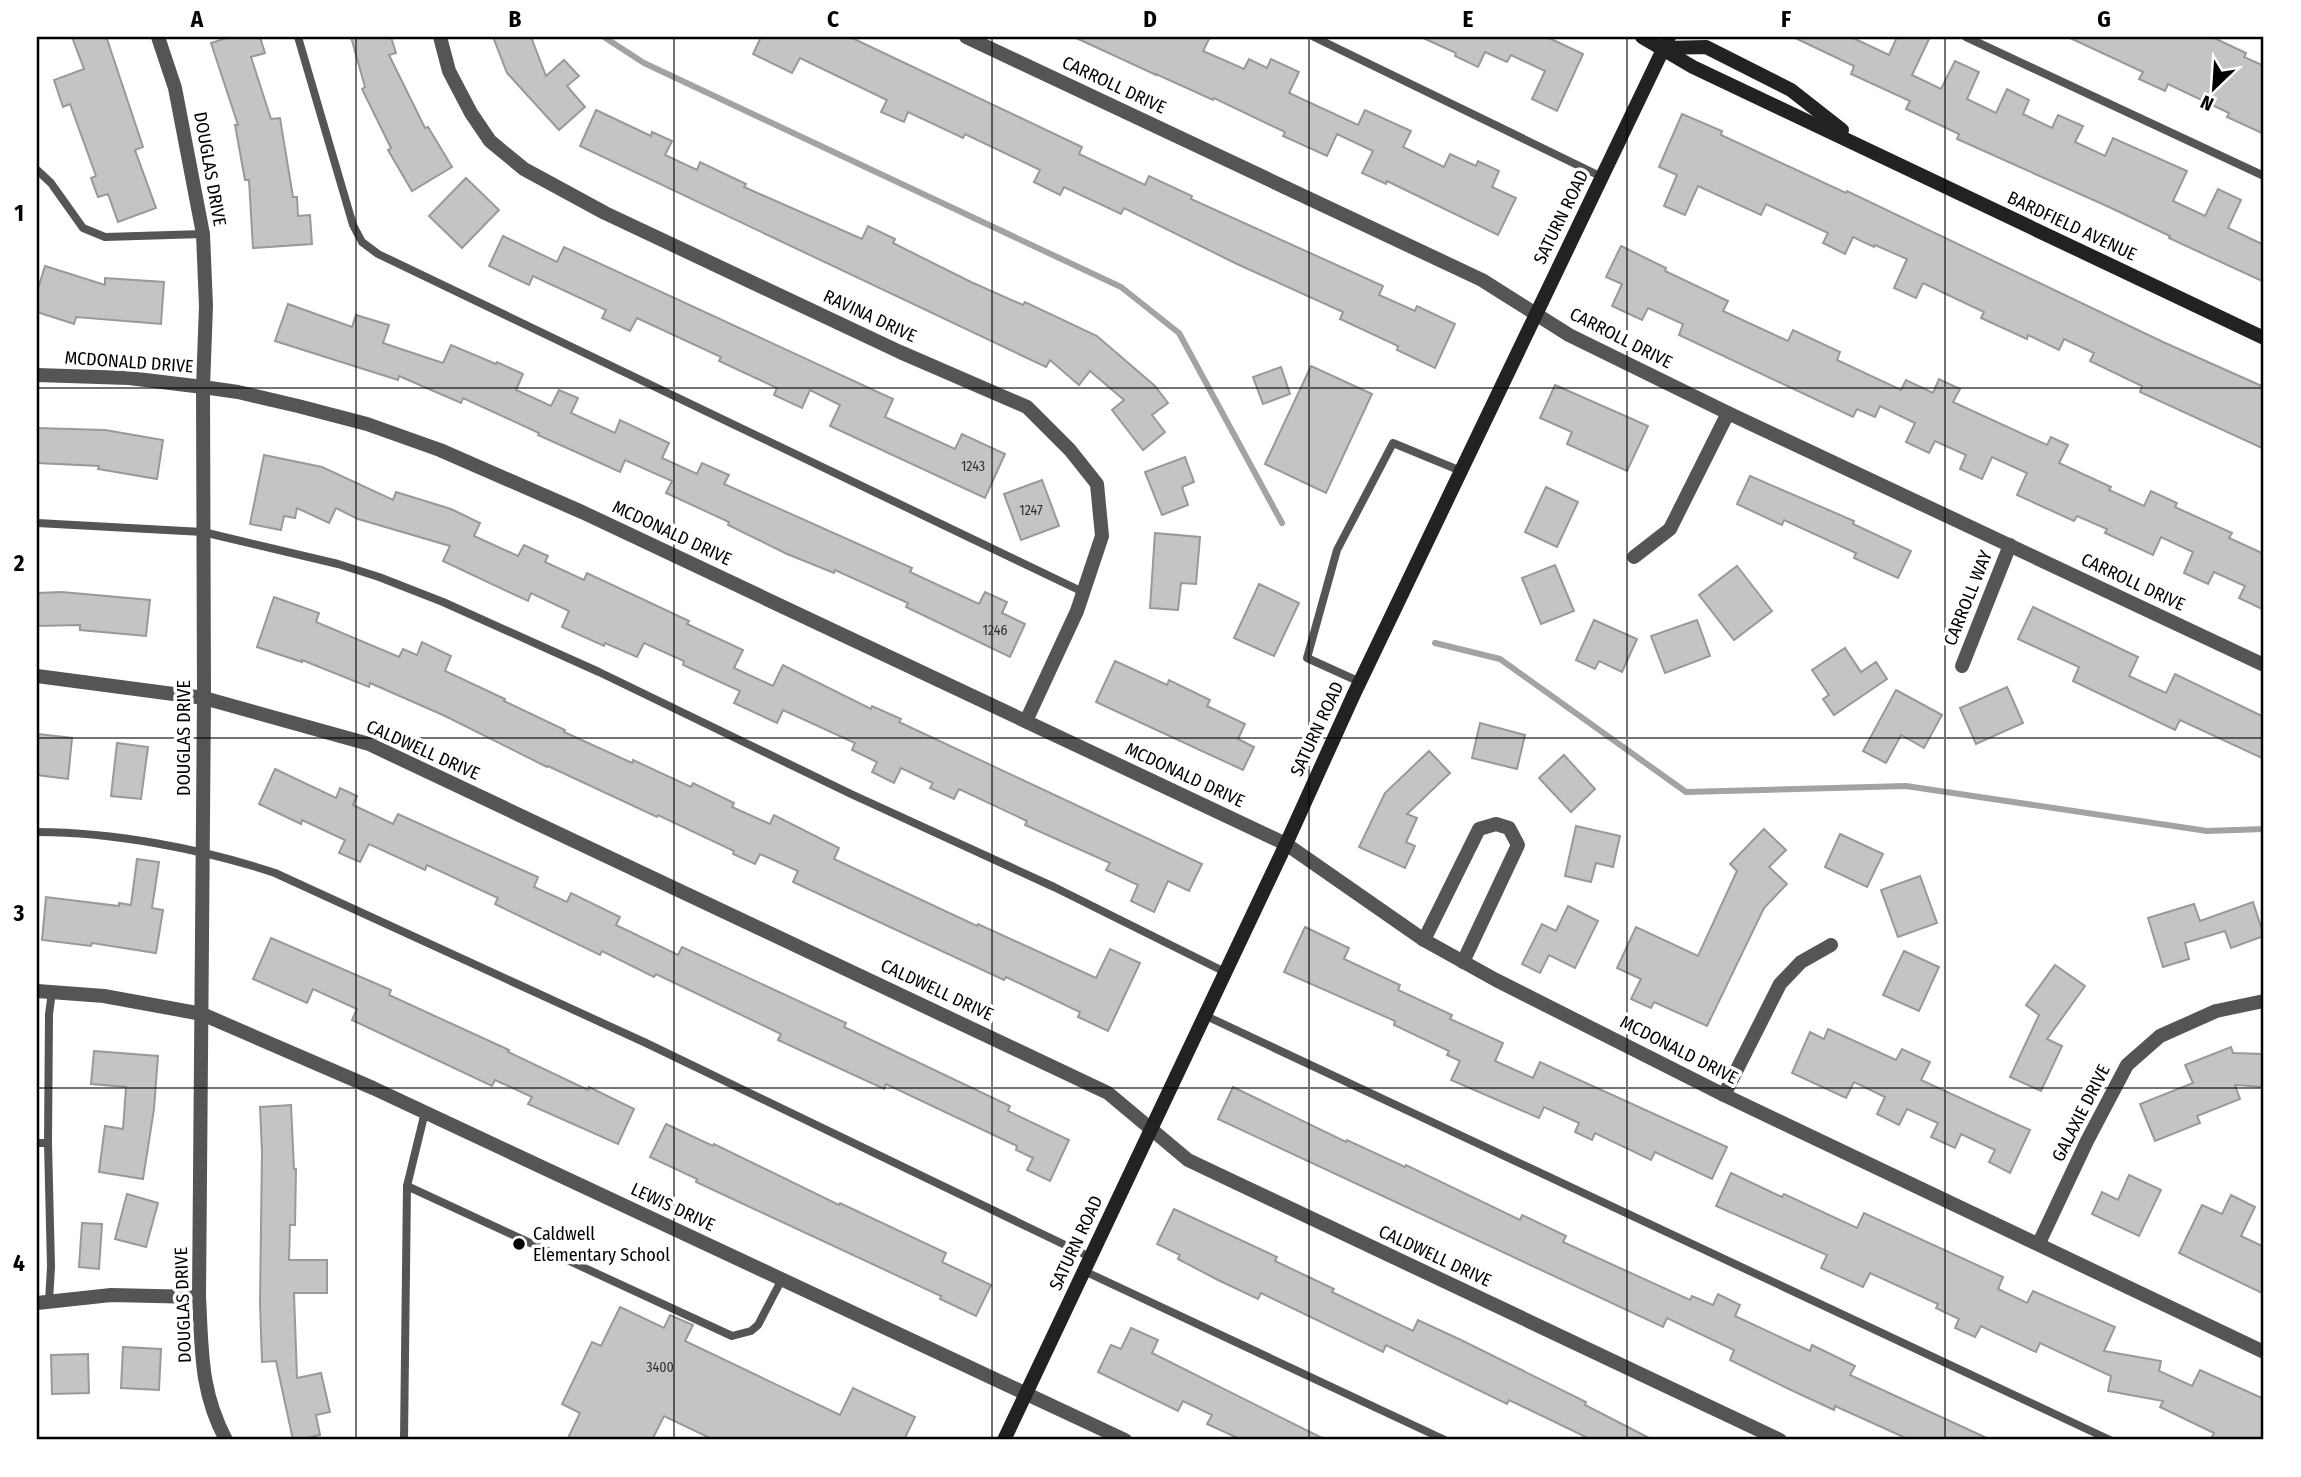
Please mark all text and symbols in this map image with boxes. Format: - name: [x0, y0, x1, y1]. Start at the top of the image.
- text: A: [190, 5, 204, 33]
- text: B: [509, 5, 522, 33]
- text: C: [827, 5, 839, 33]
- text: D: [1143, 5, 1157, 33]
- text: E: [1463, 5, 1474, 33]
- text: F: [1781, 5, 1791, 33]
- text: G: [2097, 5, 2111, 33]
- street label: CARROLL DRIVE: [1059, 51, 1169, 119]
- north arrow: [2178, 52, 2248, 122]
- text: N: [2197, 90, 2217, 116]
- street label: DOUGLAS DRIVE: [189, 110, 231, 228]
- street label: SATURN ROAD: [1529, 166, 1593, 268]
- street label: BARDFIELD AVENUE: [2004, 186, 2140, 266]
- text: 1: [14, 199, 24, 227]
- street label: RAVINA DRIVE: [820, 285, 920, 347]
- street label: CARROLL DRIVE: [1566, 303, 1676, 373]
- street label: MCDONALD DRIVE: [64, 347, 194, 377]
- house number: 1243: [961, 458, 985, 475]
- street label: MCDONALD DRIVE: [609, 496, 735, 570]
- house number: 1247: [1019, 502, 1043, 519]
- street label: CARROLL WAY: [1939, 547, 1997, 649]
- street label: CARROLL DRIVE: [2078, 548, 2188, 616]
- text: 2: [13, 549, 25, 577]
- house number: 1246: [982, 622, 1008, 639]
- street label: SATURN ROAD: [1285, 678, 1349, 780]
- street label: DOUGLAS DRIVE: [173, 680, 195, 796]
- street label: CALDWELL DRIVE: [363, 715, 483, 785]
- street label: MCDONALD DRIVE: [1122, 738, 1248, 812]
- text: 3: [13, 899, 25, 927]
- street label: CALDWELL DRIVE: [877, 954, 997, 1026]
- street label: MCDONALD DRIVE: [1616, 1011, 1742, 1089]
- street label: GALAXIE DRIVE: [2047, 1061, 2115, 1165]
- street label: LEWIS DRIVE: [627, 1178, 719, 1236]
- street label: SATURN ROAD: [1044, 1192, 1108, 1294]
- street label: CALDWELL DRIVE: [1375, 1220, 1495, 1292]
- place label: Caldwell Elementary School: [533, 1223, 670, 1266]
- marker: Caldwell Elementary School: [511, 1236, 527, 1252]
- street label: DOUGLAS DRIVE: [170, 1247, 196, 1363]
- text: 4: [13, 1249, 25, 1277]
- house number: 3400: [646, 1359, 674, 1376]

